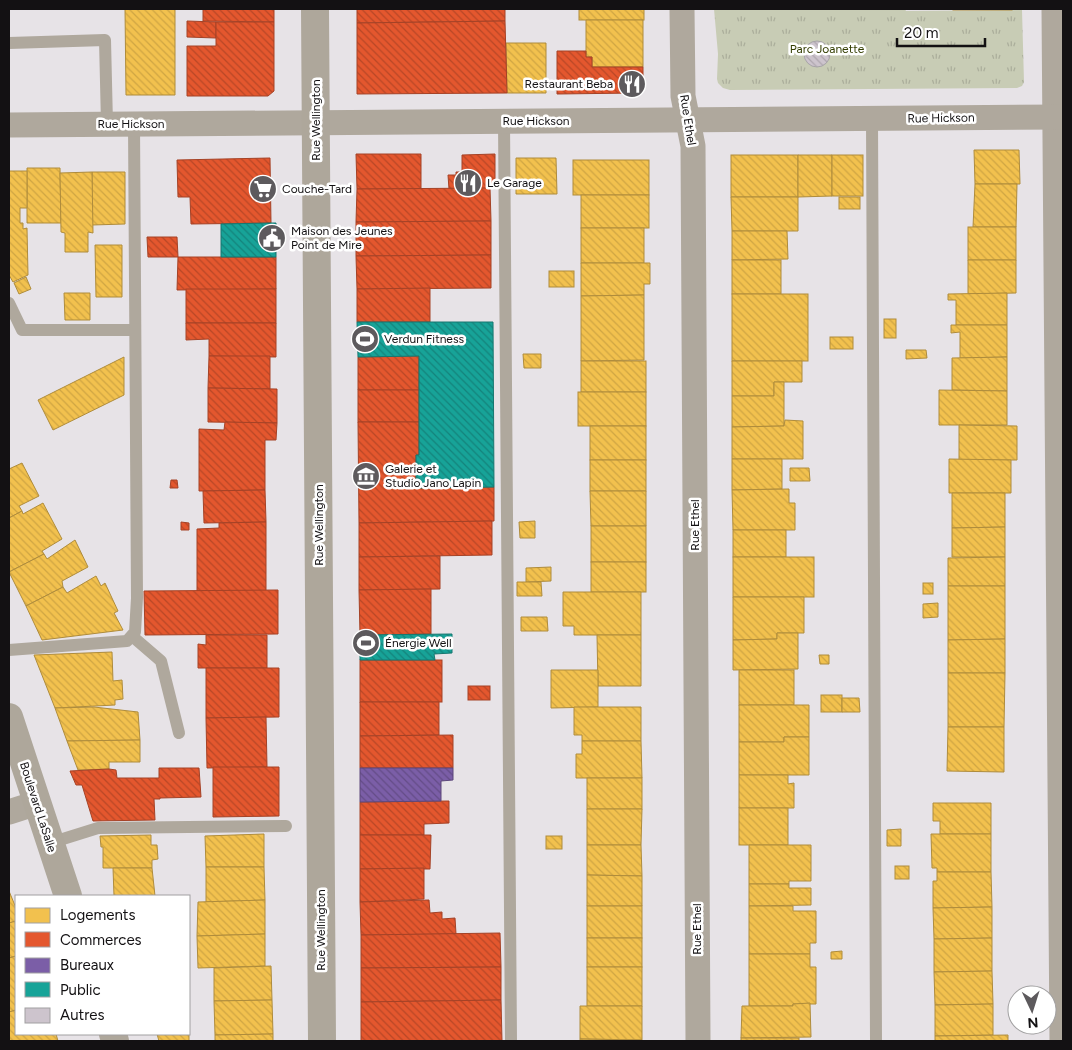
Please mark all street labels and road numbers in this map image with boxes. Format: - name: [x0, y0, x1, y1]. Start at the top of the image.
- street label: Rue Wellington: [309, 79, 323, 161]
- street label: Rue Ethel: [677, 94, 699, 146]
- street label: Rue Hickson: [907, 110, 975, 126]
- street label: Rue Hickson: [502, 114, 570, 128]
- street label: Rue Hickson: [97, 117, 165, 131]
- street label: Rue Wellington: [312, 484, 326, 566]
- street label: Rue Ethel: [688, 499, 702, 551]
- street label: Boulevard LaSalle: [17, 760, 59, 854]
- street label: Rue Wellington: [314, 889, 328, 971]
- street label: Rue Ethel: [690, 903, 704, 955]

